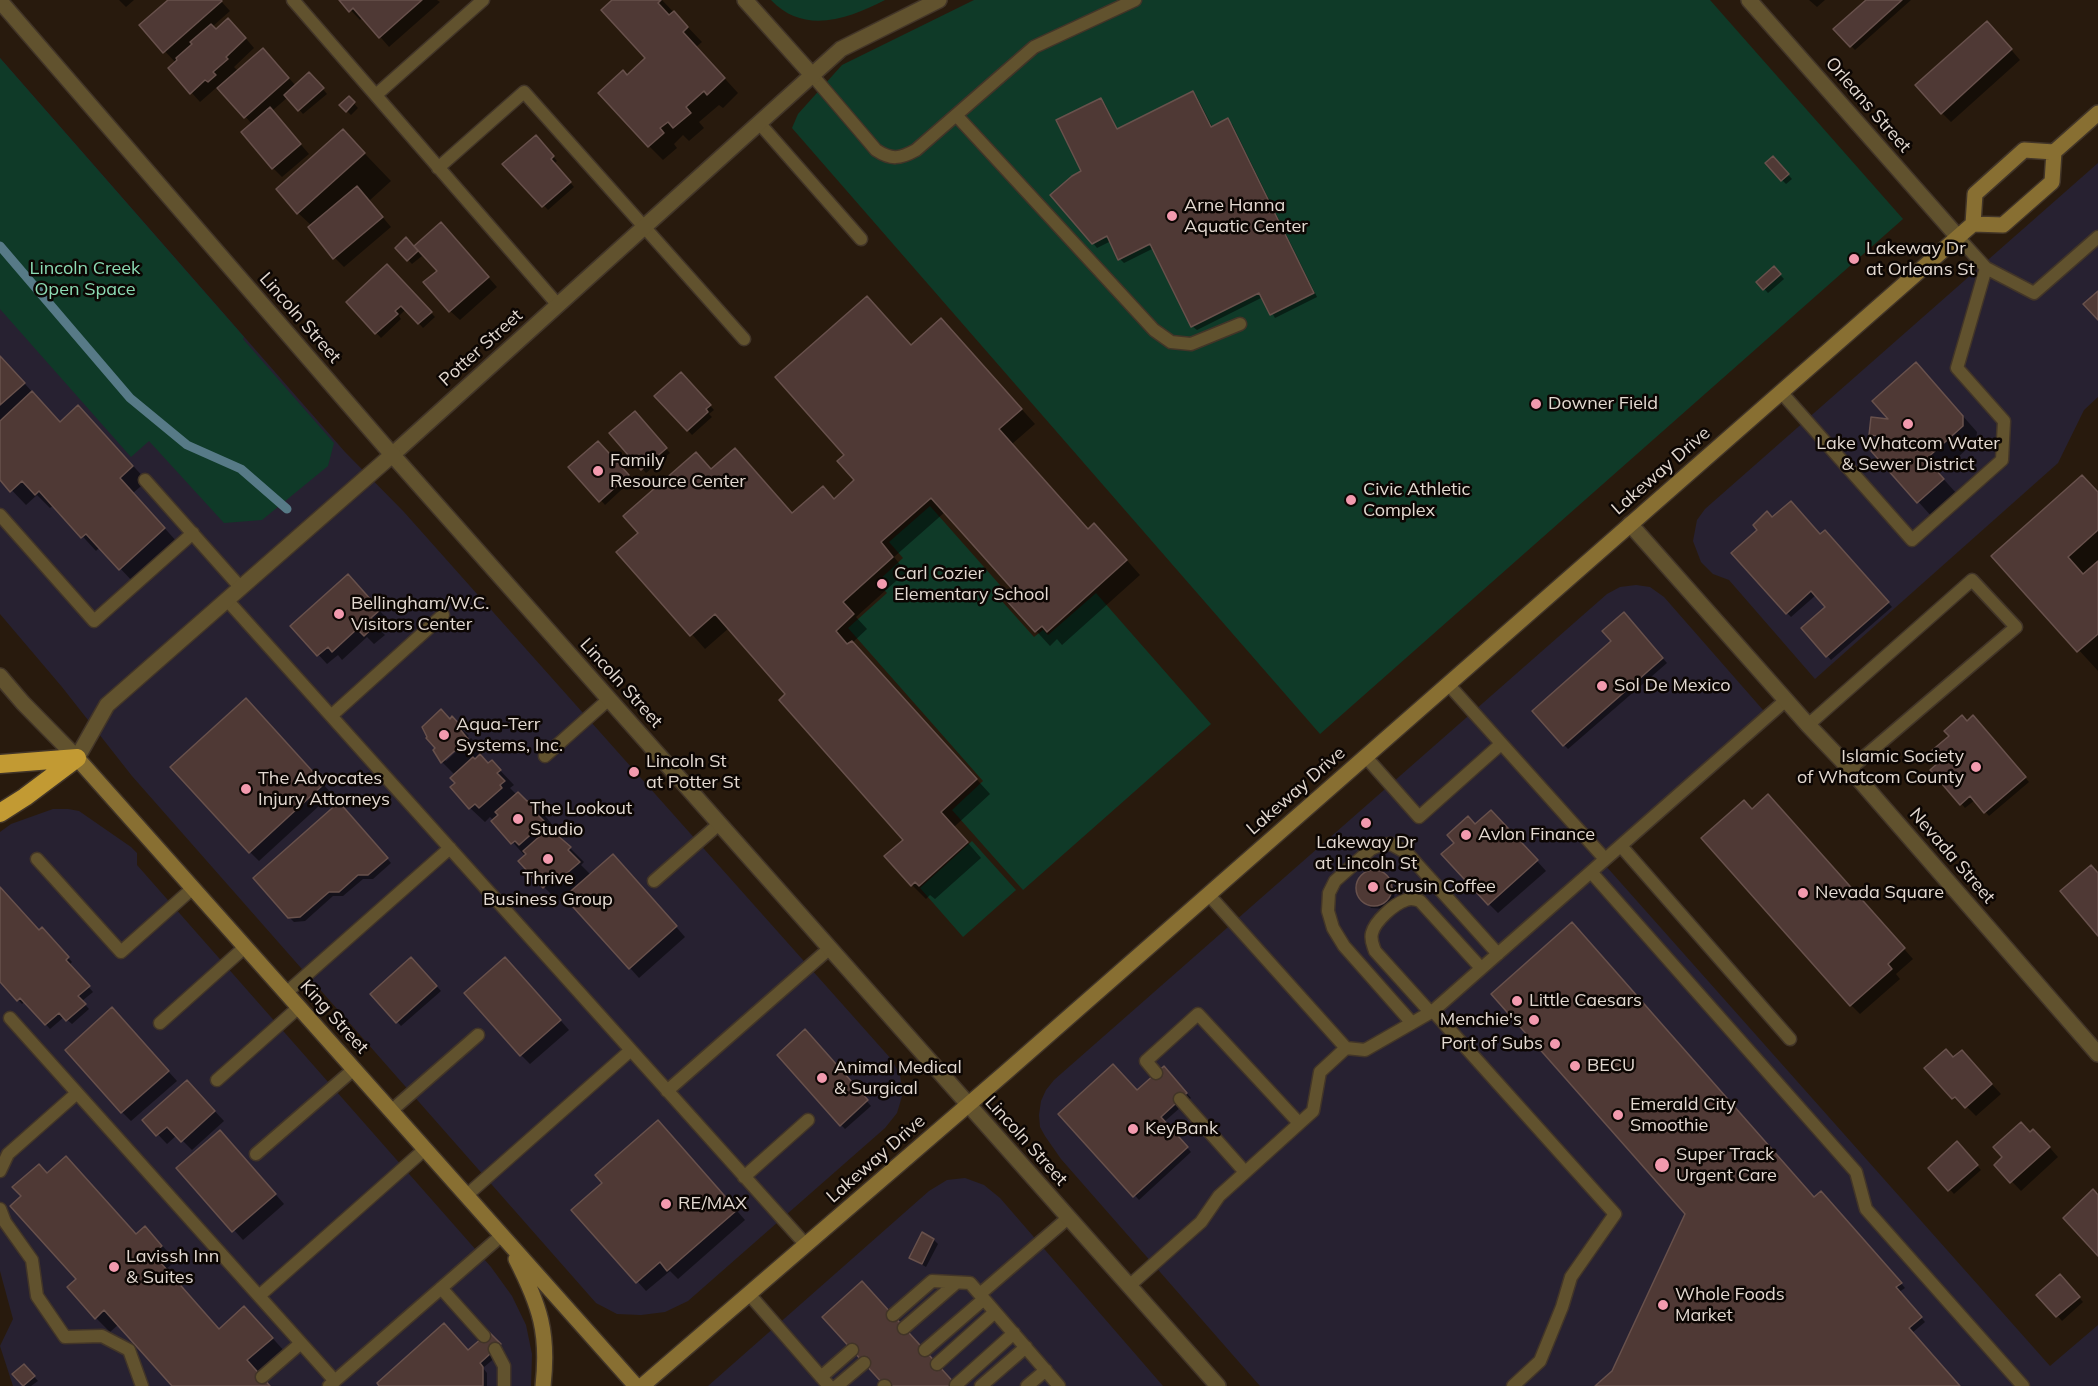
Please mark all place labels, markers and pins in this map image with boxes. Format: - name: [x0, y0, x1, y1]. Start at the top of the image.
- place label: Arne Hanna Aquatic Center: [1184, 195, 1308, 238]
- marker: Arne Hanna Aquatic Center: [1165, 209, 1179, 223]
- place label: Lakeway Dr at Orleans St: [1866, 238, 1975, 280]
- marker: Lakeway Dr at Orleans St: [1847, 252, 1861, 266]
- place label: Downer Field: [1548, 393, 1658, 415]
- marker: Downer Field: [1529, 397, 1543, 411]
- marker: Lake Whatcom Water & Sewer District: [1901, 417, 1915, 431]
- place label: Lake Whatcom Water & Sewer District: [1816, 433, 2000, 476]
- place label: Family Resource Center: [610, 450, 746, 492]
- marker: Family Resource Center: [591, 464, 605, 478]
- place label: Civic Athletic Complex: [1363, 479, 1470, 522]
- marker: Civic Athletic Complex: [1344, 493, 1358, 507]
- place label: Carl Cozier Elementary School: [894, 563, 1049, 606]
- marker: Carl Cozier Elementary School: [875, 577, 889, 591]
- place label: Bellingham/W.C. Visitors Center: [351, 593, 489, 636]
- marker: Bellingham/W.C. Visitors Center: [332, 607, 346, 621]
- place label: Sol De Mexico: [1614, 675, 1730, 697]
- marker: Sol De Mexico: [1595, 679, 1609, 693]
- place label: Aqua-Terr Systems, Inc.: [456, 714, 563, 756]
- marker: Aqua-Terr Systems, Inc.: [437, 728, 451, 742]
- place label: Islamic Society of Whatcom County: [1797, 746, 1964, 789]
- place label: Lincoln St at Potter St: [646, 751, 740, 794]
- marker: Islamic Society of Whatcom County: [1969, 760, 1983, 774]
- marker: Lincoln St at Potter St: [627, 765, 641, 779]
- place label: The Advocates Injury Attorneys: [258, 768, 390, 810]
- marker: The Advocates Injury Attorneys: [239, 782, 253, 796]
- place label: The Lookout Studio: [530, 798, 632, 840]
- marker: The Lookout Studio: [511, 812, 525, 826]
- marker: Lakeway Dr at Lincoln St: [1359, 816, 1373, 830]
- place label: Avlon Finance: [1478, 824, 1595, 846]
- marker: Avlon Finance: [1459, 828, 1473, 842]
- place label: Lakeway Dr at Lincoln St: [1315, 832, 1417, 874]
- marker: Thrive Business Group: [541, 852, 555, 866]
- place label: Thrive Business Group: [483, 868, 613, 910]
- place label: Crusin Coffee: [1385, 876, 1496, 898]
- marker: Crusin Coffee: [1366, 880, 1380, 894]
- place label: Nevada Square: [1815, 882, 1944, 904]
- marker: Nevada Square: [1796, 886, 1810, 900]
- place label: Little Caesars: [1529, 990, 1642, 1012]
- marker: Little Caesars: [1510, 994, 1524, 1008]
- place label: Menchie's: [1440, 1009, 1522, 1031]
- marker: Menchie's: [1527, 1013, 1541, 1027]
- place label: Port of Subs: [1441, 1033, 1543, 1055]
- marker: Port of Subs: [1548, 1037, 1562, 1051]
- place label: BECU: [1587, 1055, 1635, 1077]
- place label: Animal Medical & Surgical: [834, 1057, 962, 1100]
- marker: BECU: [1568, 1059, 1582, 1073]
- marker: Animal Medical & Surgical: [815, 1071, 829, 1085]
- place label: Emerald City Smoothie: [1630, 1094, 1736, 1136]
- marker: Emerald City Smoothie: [1611, 1108, 1625, 1122]
- place label: KeyBank: [1145, 1118, 1218, 1140]
- marker: KeyBank: [1126, 1122, 1140, 1136]
- place label: Super Track Urgent Care: [1676, 1144, 1777, 1186]
- marker: Super Track Urgent Care: [1653, 1156, 1671, 1174]
- place label: RE/MAX: [678, 1193, 747, 1215]
- marker: RE/MAX: [659, 1197, 673, 1211]
- place label: Lavissh Inn & Suites: [126, 1246, 219, 1288]
- marker: Lavissh Inn & Suites: [107, 1260, 121, 1274]
- place label: Whole Foods Market: [1675, 1284, 1785, 1326]
- marker: Whole Foods Market: [1656, 1298, 1670, 1312]

